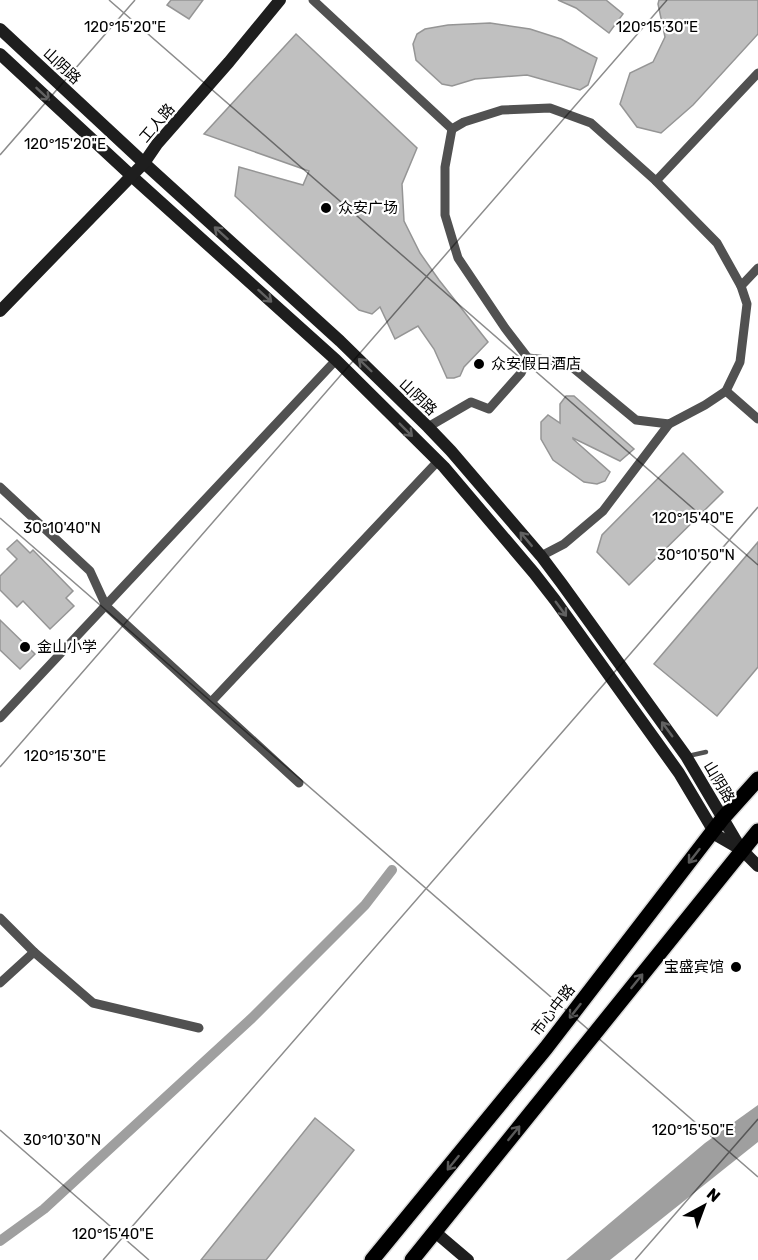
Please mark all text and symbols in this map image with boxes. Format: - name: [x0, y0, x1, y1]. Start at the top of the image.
- text: 120°15'20"E: [84, 18, 166, 36]
- text: 120°15'30"E: [616, 18, 698, 36]
- street label: 山阴路: [39, 44, 85, 88]
- one-way arrow: [35, 86, 50, 100]
- street label: 工人路: [136, 100, 178, 146]
- text: 120°15'20"E: [24, 135, 106, 153]
- place label: 众安广场: [338, 199, 398, 217]
- marker: 众安广场: [319, 201, 333, 215]
- one-way arrow: [214, 226, 229, 240]
- one-way arrow: [257, 289, 272, 303]
- place label: 众安假日酒店: [491, 355, 581, 373]
- marker: 众安假日酒店: [472, 357, 486, 371]
- one-way arrow: [357, 358, 372, 373]
- street label: 山阴路: [396, 375, 440, 419]
- one-way arrow: [399, 422, 414, 437]
- text: 120°15'40"E: [652, 509, 734, 527]
- text: 30°10'40"N: [23, 519, 101, 537]
- one-way arrow: [519, 532, 533, 547]
- text: 30°10'50"N: [657, 546, 735, 564]
- one-way arrow: [555, 600, 567, 616]
- place label: 金山小学: [37, 638, 97, 656]
- marker: 金山小学: [18, 640, 32, 654]
- one-way arrow: [661, 722, 673, 738]
- text: 120°15'30"E: [24, 747, 106, 765]
- street label: 山阴路: [700, 758, 738, 806]
- one-way arrow: [688, 848, 701, 864]
- place label: 宝盛宾馆: [664, 958, 724, 976]
- marker: 宝盛宾馆: [729, 960, 743, 974]
- one-way arrow: [630, 973, 643, 989]
- street label: 市心中路: [527, 981, 579, 1039]
- one-way arrow: [569, 1002, 582, 1018]
- text: 120°15'50"E: [652, 1121, 734, 1139]
- one-way arrow: [508, 1125, 521, 1141]
- text: 30°10'30"N: [23, 1131, 101, 1149]
- one-way arrow: [447, 1154, 460, 1170]
- north arrow: [674, 1176, 734, 1236]
- text: N: [703, 1184, 724, 1206]
- text: 120°15'40"E: [72, 1225, 154, 1243]

